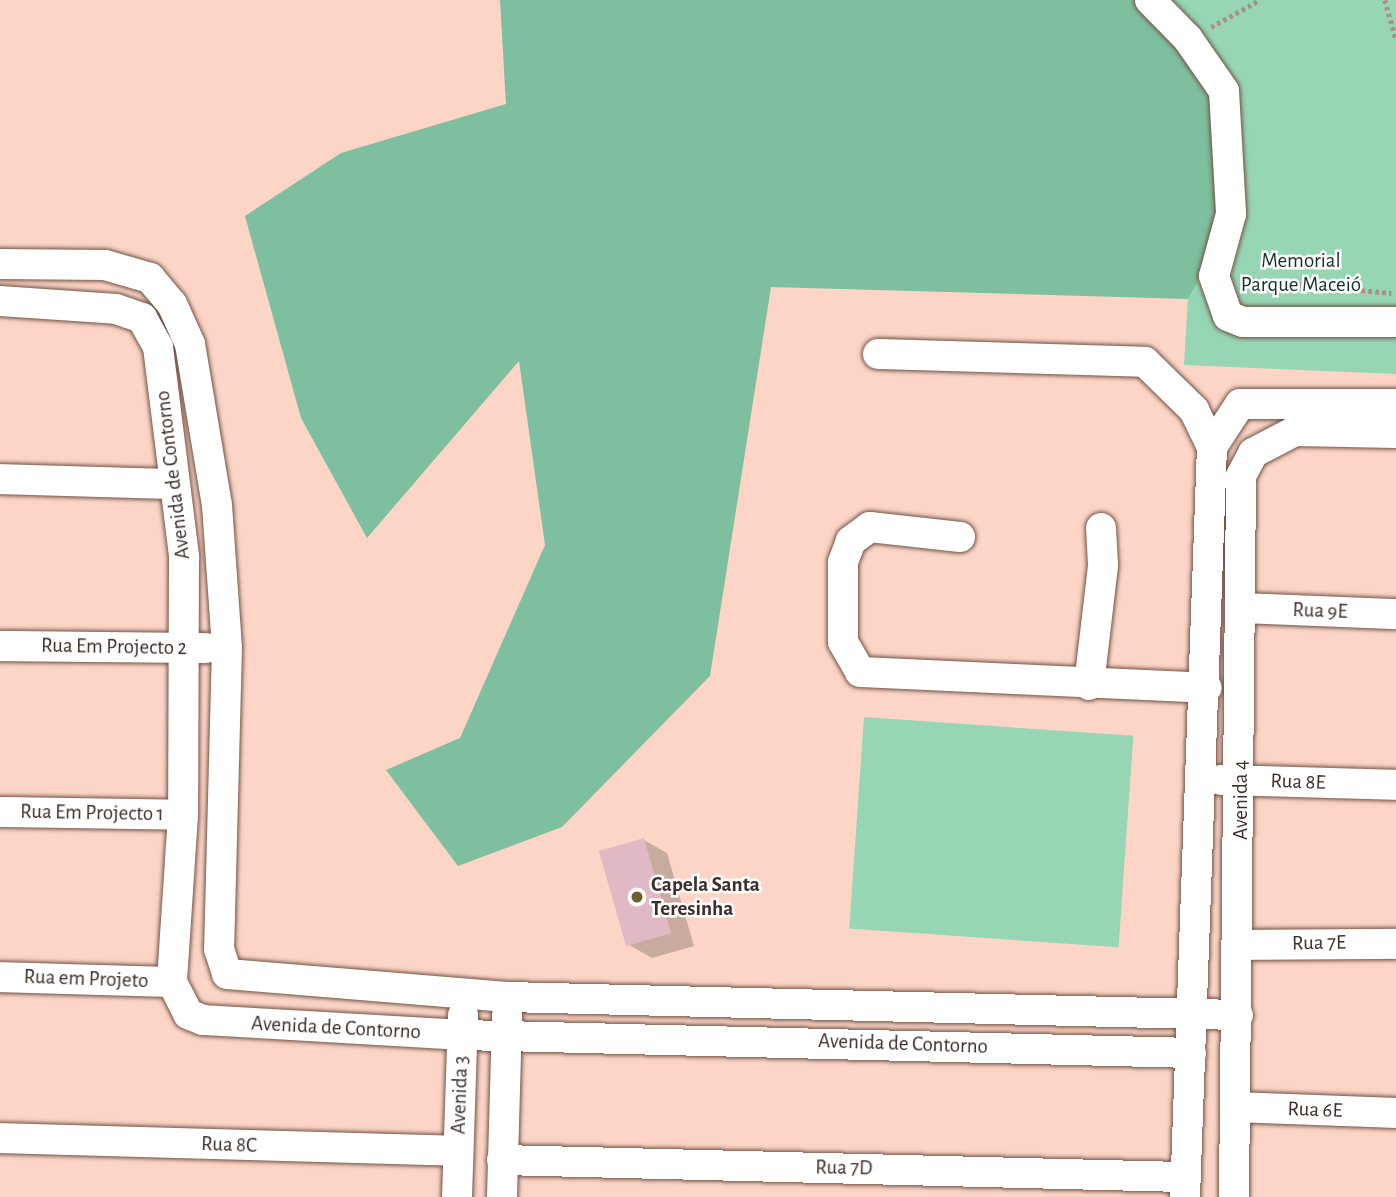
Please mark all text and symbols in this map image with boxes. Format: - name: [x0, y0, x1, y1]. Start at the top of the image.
- park label: Memorial Parque Maceió: [1241, 248, 1361, 298]
- street label: Avenida de Contorno: [150, 389, 196, 561]
- street label: Rua 9E: [1292, 597, 1348, 625]
- street label: Rua Em Projecto 2: [41, 633, 187, 661]
- street label: Avenida 4: [1228, 760, 1254, 840]
- street label: Rua 8E: [1270, 768, 1326, 796]
- street label: Rua Em Projecto 1: [20, 799, 164, 827]
- place label: Capela Santa Teresinha: [651, 872, 760, 922]
- marker: Capela Santa Teresinha: [629, 889, 645, 905]
- street label: Rua 7E: [1292, 930, 1346, 956]
- street label: Rua em Projeto: [23, 964, 149, 994]
- street label: Avenida de Contorno: [251, 1011, 421, 1045]
- street label: Avenida de Contorno: [818, 1028, 988, 1060]
- street label: Avenida 3: [446, 1055, 474, 1135]
- street label: Rua 6E: [1287, 1096, 1343, 1124]
- street label: Rua 8C: [201, 1131, 257, 1159]
- street label: Rua 7D: [815, 1155, 873, 1181]

